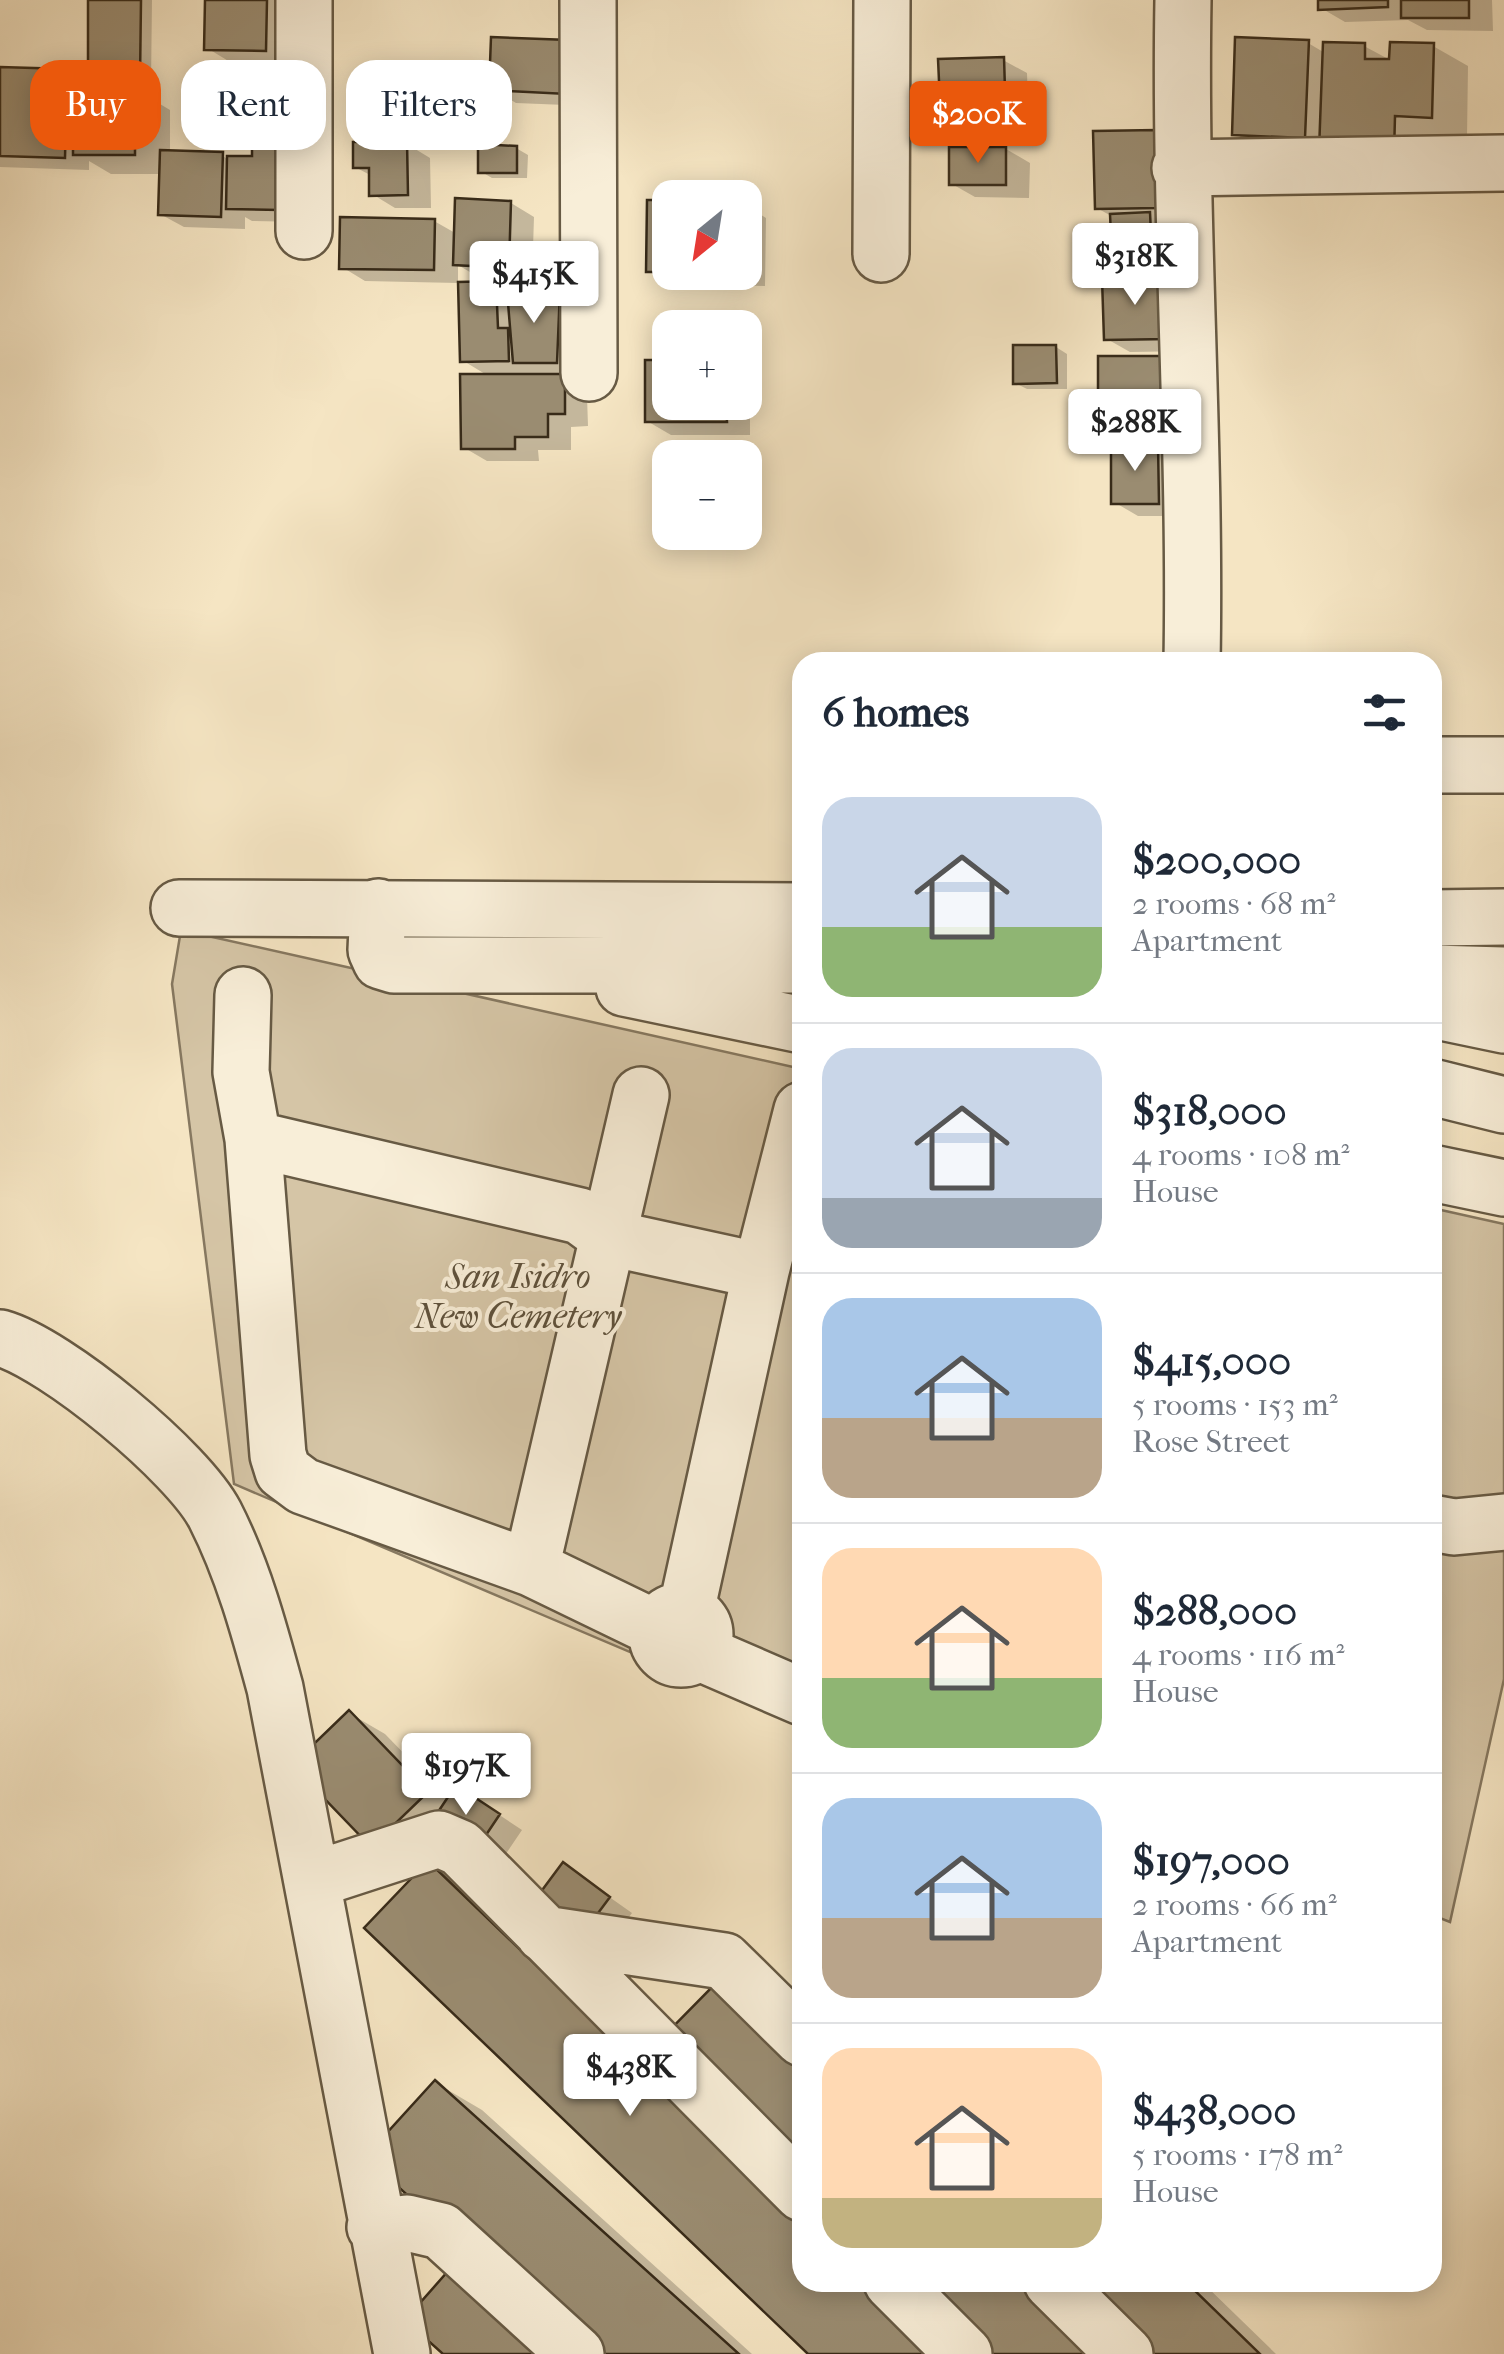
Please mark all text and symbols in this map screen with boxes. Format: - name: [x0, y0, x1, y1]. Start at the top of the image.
- chip: Buy: [30, 60, 161, 150]
- chip: Rent: [181, 60, 326, 150]
- chip: Filters: [346, 60, 512, 150]
- pin: $200K: [908, 81, 1048, 166]
- text: $200K: [932, 95, 1024, 132]
- north arrow: [652, 180, 762, 290]
- map controls: [652, 180, 762, 550]
- pin: $318K: [1065, 223, 1205, 308]
- text: $318K: [1094, 237, 1176, 274]
- pin: $415K: [464, 241, 604, 326]
- text: $415K: [492, 255, 576, 292]
- button: +: [652, 310, 762, 420]
- pin: $288K: [1065, 389, 1205, 474]
- text: $288K: [1090, 403, 1180, 440]
- button: −: [652, 440, 762, 550]
- icon: filters: [1357, 685, 1412, 740]
- text: 6 homes: [822, 688, 969, 737]
- text: $200,000: [1132, 836, 1301, 885]
- icon: home: [902, 837, 1022, 957]
- text: 2 rooms · 68 m²: [1132, 885, 1336, 922]
- text: Apartment: [1132, 922, 1282, 959]
- text: $318,000: [1132, 1087, 1287, 1136]
- icon: home: [902, 1088, 1022, 1208]
- text: 4 rooms · 108 m²: [1132, 1136, 1350, 1173]
- text: House: [1132, 1173, 1219, 1210]
- park label: San Isidro New Cemetery: [413, 1256, 623, 1337]
- text: $415,000: [1132, 1337, 1291, 1386]
- icon: home: [902, 1338, 1022, 1458]
- text: 5 rooms · 153 m²: [1132, 1386, 1338, 1423]
- text: Rose Street: [1132, 1423, 1290, 1460]
- text: $288,000: [1132, 1587, 1297, 1636]
- icon: home: [902, 1588, 1022, 1708]
- text: 4 rooms · 116 m²: [1132, 1636, 1345, 1673]
- text: House: [1132, 1673, 1219, 1710]
- pin: $197K: [396, 1733, 536, 1818]
- text: $197K: [424, 1747, 508, 1784]
- text: $197,000: [1132, 1837, 1290, 1886]
- icon: home: [902, 1838, 1022, 1958]
- text: 2 rooms · 66 m²: [1132, 1886, 1337, 1923]
- text: Apartment: [1132, 1923, 1282, 1960]
- pin: $438K: [560, 2034, 700, 2119]
- text: $438K: [586, 2048, 674, 2085]
- text: $438,000: [1132, 2087, 1296, 2136]
- icon: home: [902, 2088, 1022, 2208]
- text: 5 rooms · 178 m²: [1132, 2136, 1342, 2173]
- text: House: [1132, 2173, 1219, 2210]

